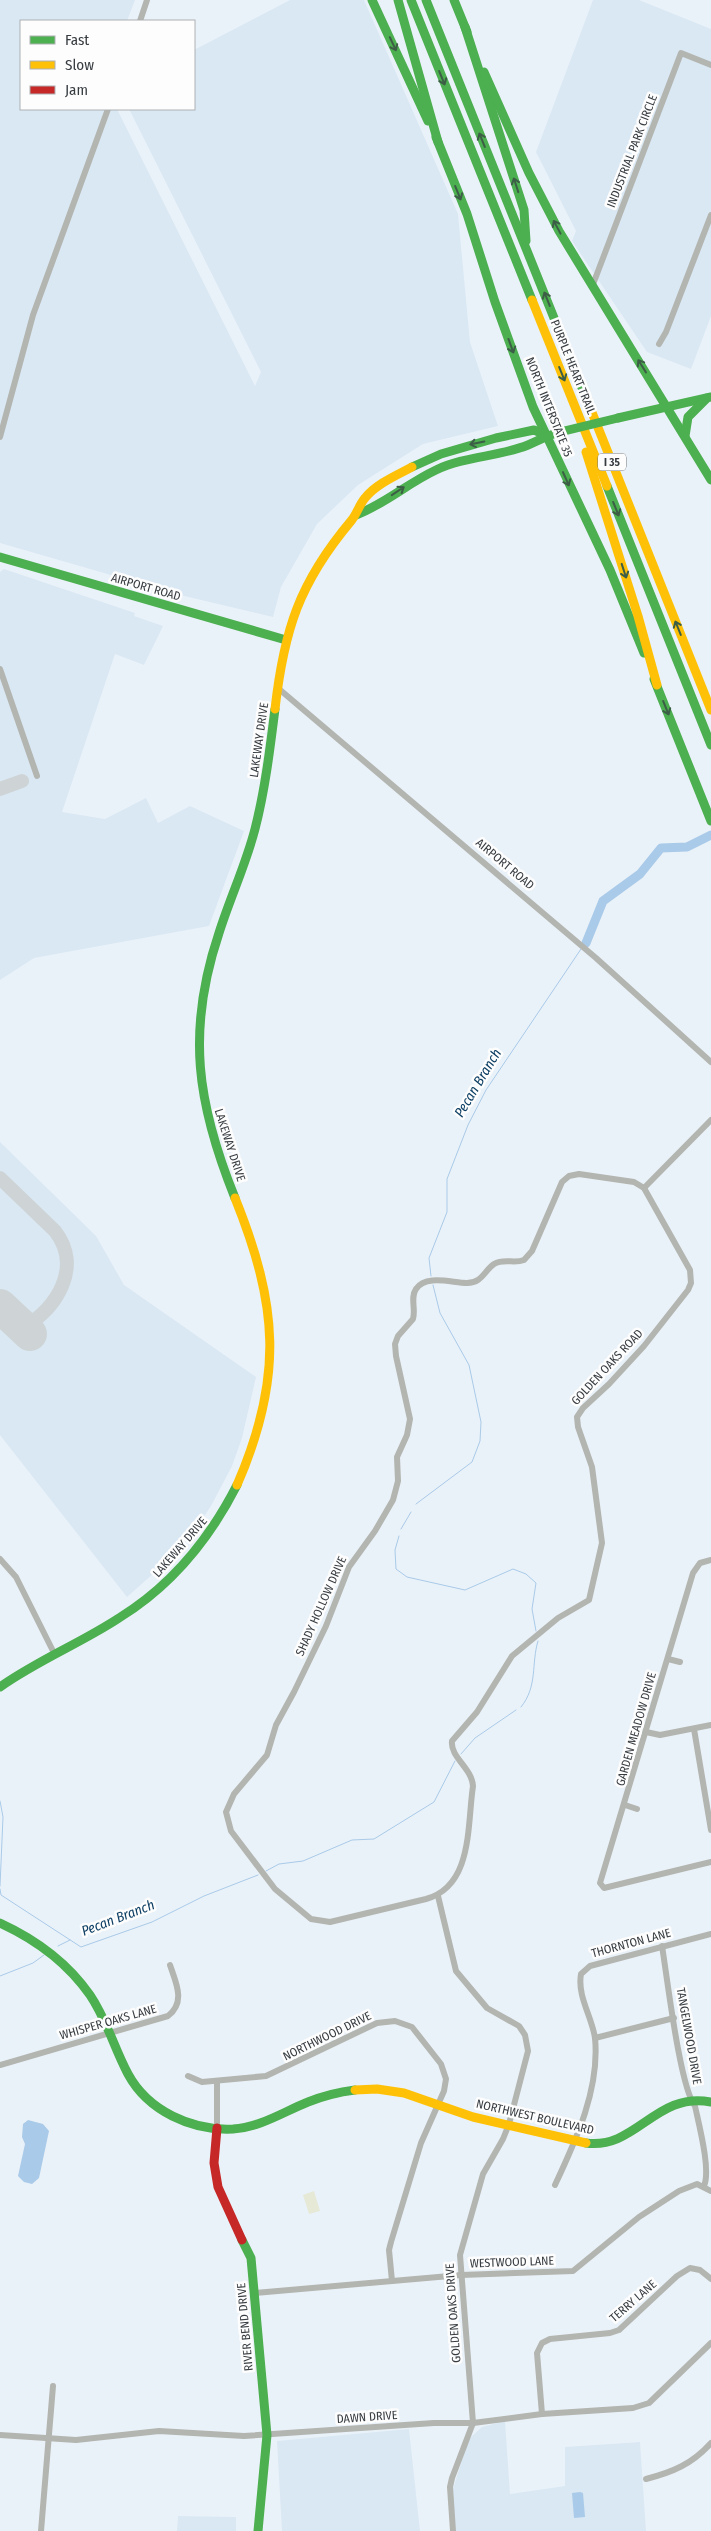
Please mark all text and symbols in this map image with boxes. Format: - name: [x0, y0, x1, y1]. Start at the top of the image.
- legend: [20, 20, 195, 110]
- text: Fast: [65, 31, 89, 49]
- one-way arrow: [389, 36, 398, 51]
- text: Slow: [65, 56, 94, 74]
- one-way arrow: [438, 70, 448, 85]
- text: Jam: [65, 81, 88, 99]
- street label: INDUSTRIAL PARK CIRCLE: [604, 92, 660, 210]
- one-way arrow: [477, 133, 487, 148]
- one-way arrow: [511, 178, 520, 193]
- one-way arrow: [454, 185, 464, 200]
- one-way arrow: [551, 221, 561, 235]
- one-way arrow: [541, 291, 550, 306]
- street label: PURPLE HEART TRAIL: [548, 318, 599, 417]
- one-way arrow: [507, 338, 516, 354]
- street label: NORTH INTERSTATE 35: [523, 355, 576, 459]
- one-way arrow: [636, 359, 646, 373]
- one-way arrow: [558, 366, 568, 381]
- one-way arrow: [469, 438, 485, 448]
- road number: I 35: [598, 454, 626, 471]
- one-way arrow: [561, 471, 571, 486]
- one-way arrow: [391, 485, 405, 496]
- one-way arrow: [612, 501, 622, 516]
- one-way arrow: [619, 563, 629, 579]
- street label: AIRPORT ROAD: [110, 570, 182, 604]
- one-way arrow: [673, 621, 682, 636]
- one-way arrow: [662, 700, 671, 715]
- street label: LAKEWAY DRIVE: [247, 701, 271, 778]
- street label: AIRPORT ROAD: [473, 836, 537, 892]
- water label: Pecan Branch: [451, 1046, 505, 1120]
- street label: LAKEWAY DRIVE: [212, 1107, 248, 1183]
- street label: GOLDEN OAKS ROAD: [568, 1326, 646, 1408]
- street label: LAKEWAY DRIVE: [150, 1514, 210, 1580]
- street label: SHADY HOLLOW DRIVE: [293, 1554, 349, 1658]
- street label: GARDEN MEADOW DRIVE: [613, 1670, 659, 1787]
- water label: Pecan Branch: [79, 1896, 157, 1940]
- street label: THORNTON LANE: [590, 1926, 673, 1960]
- street label: TANGELWOOD DRIVE: [674, 1986, 704, 2086]
- street label: WHISPER OAKS LANE: [58, 2001, 158, 2042]
- street label: NORTHWOOD DRIVE: [281, 2008, 374, 2063]
- street label: NORTHWEST BOULEVARD: [475, 2097, 595, 2137]
- street label: WESTWOOD LANE: [470, 2254, 555, 2270]
- street label: GOLDEN OAKS DRIVE: [443, 2262, 463, 2363]
- street label: TERRY LANE: [607, 2277, 659, 2325]
- street label: RIVER BEND DRIVE: [234, 2282, 256, 2372]
- street label: DAWN DRIVE: [336, 2408, 398, 2426]

